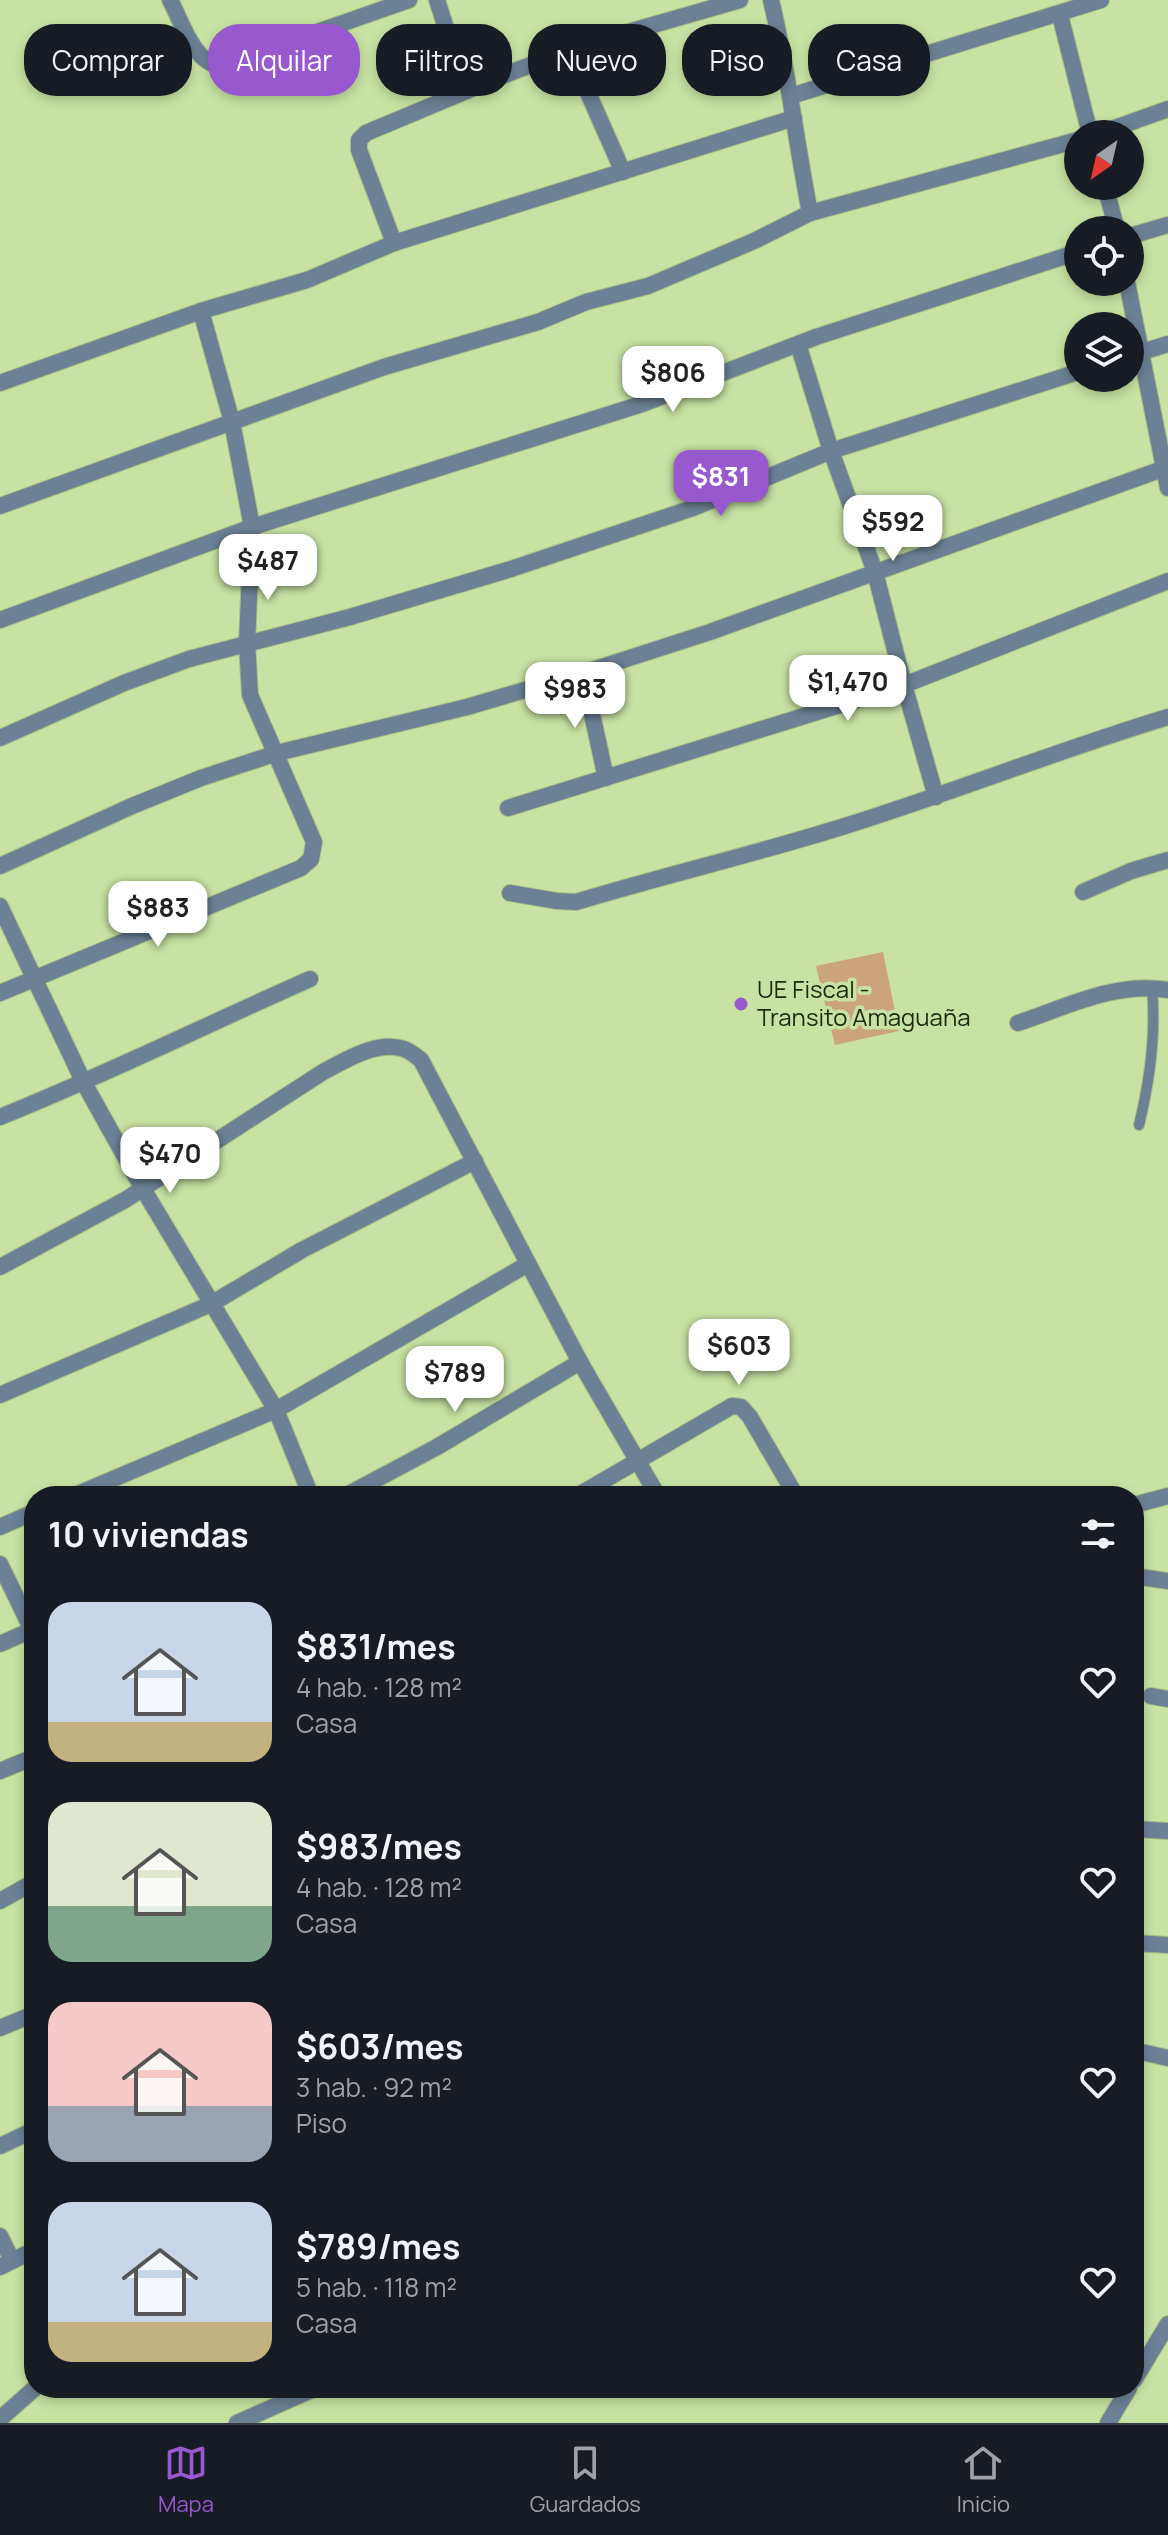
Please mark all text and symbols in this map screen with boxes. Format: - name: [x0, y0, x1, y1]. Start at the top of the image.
- chip: Comprar: [24, 24, 192, 96]
- chip: Alquilar: [208, 24, 360, 96]
- chip: Filtros: [376, 24, 512, 96]
- chip: Nuevo: [528, 24, 666, 96]
- chip: Piso: [682, 24, 792, 96]
- chip: Casa: [808, 24, 930, 96]
- north arrow: [1064, 120, 1144, 200]
- map controls: [1064, 120, 1144, 392]
- button: locate: [1064, 216, 1144, 296]
- button: layers: [1064, 312, 1144, 392]
- pin: $806: [626, 346, 720, 414]
- text: $806: [640, 354, 706, 390]
- pin: $831: [674, 450, 768, 518]
- text: $831: [692, 458, 750, 494]
- pin: $592: [846, 495, 940, 563]
- text: $592: [861, 503, 925, 539]
- pin: $487: [221, 534, 315, 602]
- text: $487: [237, 542, 299, 578]
- pin: $1,470: [783, 655, 913, 723]
- pin: $983: [528, 662, 622, 730]
- text: $1,470: [807, 663, 889, 699]
- text: $983: [543, 670, 607, 706]
- pin: $883: [111, 881, 205, 949]
- text: $883: [126, 889, 190, 925]
- place label: UE Fiscal - Transito Amaguaña: [757, 972, 970, 1033]
- marker: UE Fiscal - Transito Amaguaña: [732, 995, 750, 1013]
- pin: $470: [123, 1127, 217, 1195]
- text: $470: [138, 1135, 202, 1171]
- pin: $603: [692, 1319, 786, 1387]
- text: $603: [707, 1327, 771, 1363]
- pin: $789: [408, 1346, 502, 1414]
- text: $789: [424, 1354, 486, 1390]
- text: 10 viviendas: [48, 1511, 249, 1557]
- icon: filters: [1076, 1512, 1120, 1556]
- text: $831/mes: [296, 1623, 456, 1669]
- icon: home: [112, 1634, 208, 1730]
- icon: heart: [1076, 1660, 1120, 1704]
- text: 4 hab. · 128 m²: [296, 1669, 462, 1705]
- text: Casa: [296, 1705, 357, 1741]
- text: $983/mes: [296, 1823, 462, 1869]
- icon: home: [112, 1834, 208, 1930]
- icon: heart: [1076, 1860, 1120, 1904]
- text: 4 hab. · 128 m²: [296, 1869, 462, 1905]
- text: Casa: [296, 1905, 357, 1941]
- text: $603/mes: [296, 2023, 464, 2069]
- icon: home: [112, 2034, 208, 2130]
- icon: heart: [1076, 2060, 1120, 2104]
- text: 3 hab. · 92 m²: [296, 2069, 452, 2105]
- text: Piso: [296, 2105, 347, 2141]
- text: $789/mes: [296, 2223, 460, 2269]
- icon: home: [112, 2234, 208, 2330]
- icon: heart: [1076, 2260, 1120, 2304]
- text: 5 hab. · 118 m²: [296, 2269, 457, 2305]
- text: Casa: [296, 2305, 357, 2341]
- tab: Mapa: [158, 2441, 214, 2519]
- tab: Guardados: [530, 2441, 641, 2519]
- tab: Inicio: [957, 2441, 1010, 2519]

